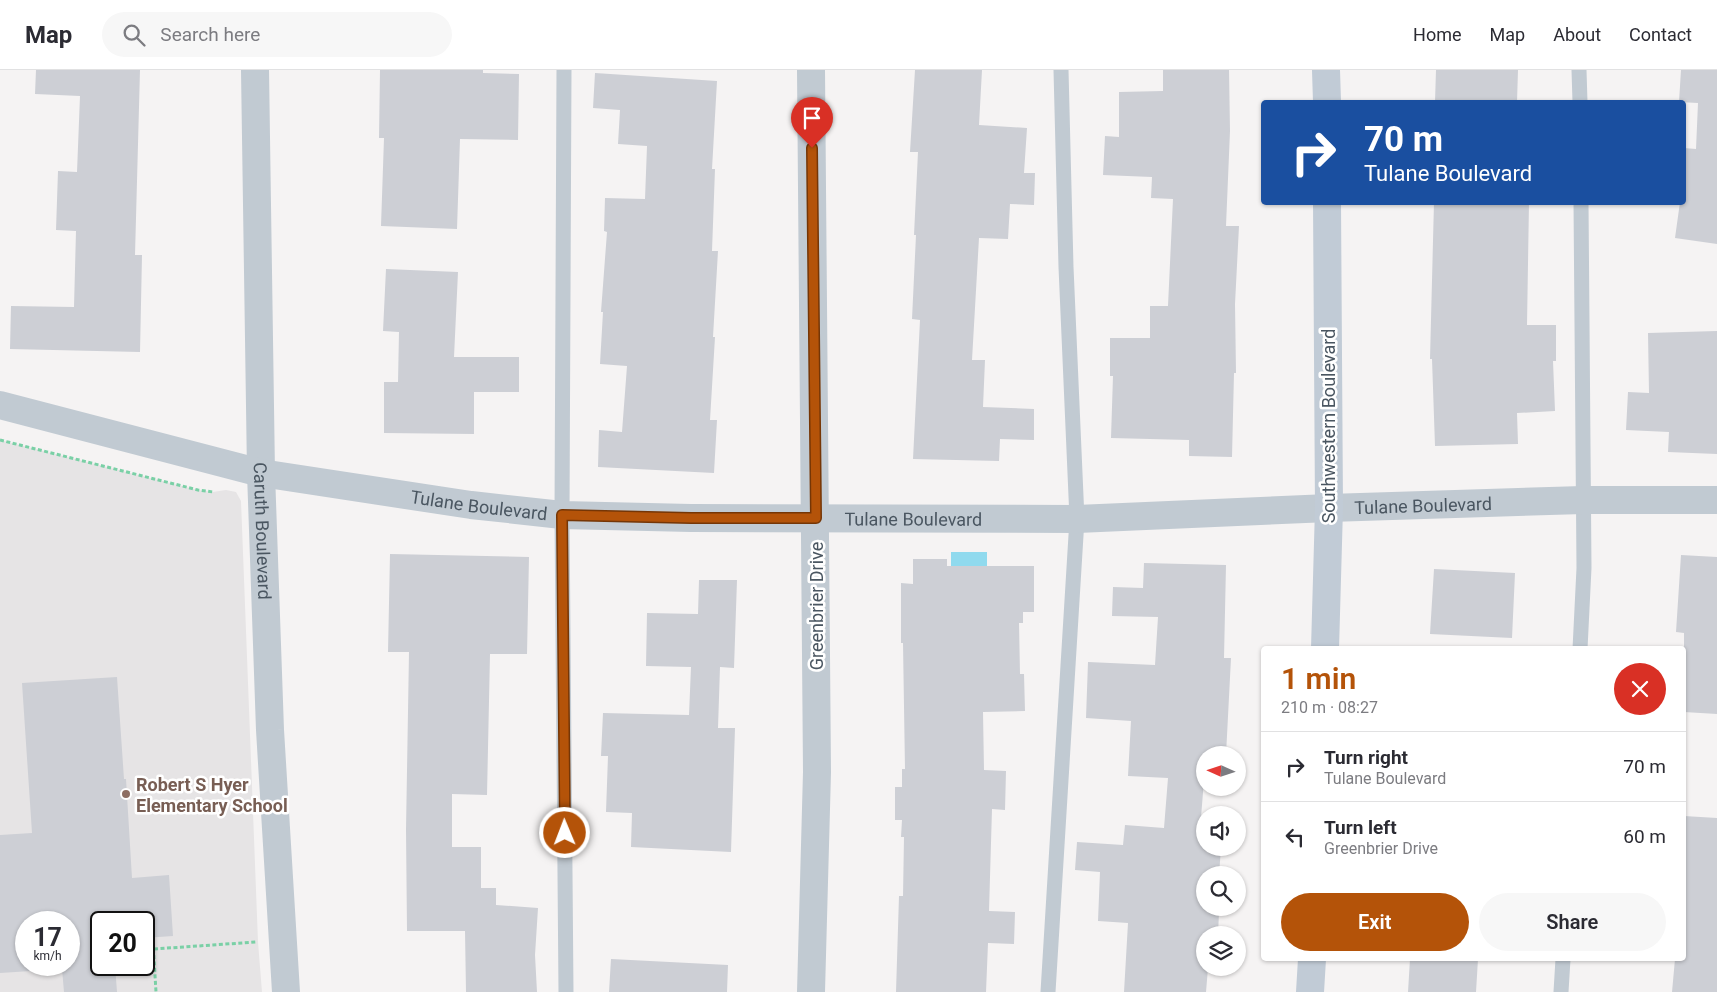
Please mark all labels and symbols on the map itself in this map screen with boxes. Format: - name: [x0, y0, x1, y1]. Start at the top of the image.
- pin: [791, 97, 833, 148]
- street label: Southwestern Boulevard: [1318, 329, 1339, 523]
- street label: Caruth Boulevard: [250, 462, 276, 600]
- street label: Tulane Boulevard: [409, 485, 548, 524]
- street label: Tulane Boulevard: [1354, 492, 1492, 518]
- street label: Tulane Boulevard: [844, 508, 982, 529]
- street label: Greenbrier Drive: [806, 542, 827, 670]
- north arrow: [1196, 746, 1246, 796]
- place label: Robert S Hyer Elementary School: [136, 774, 288, 816]
- marker: Robert S Hyer Elementary School: [120, 788, 132, 800]
- position arrow: [538, 806, 590, 858]
- speed limit sign: 20: [90, 911, 155, 976]

